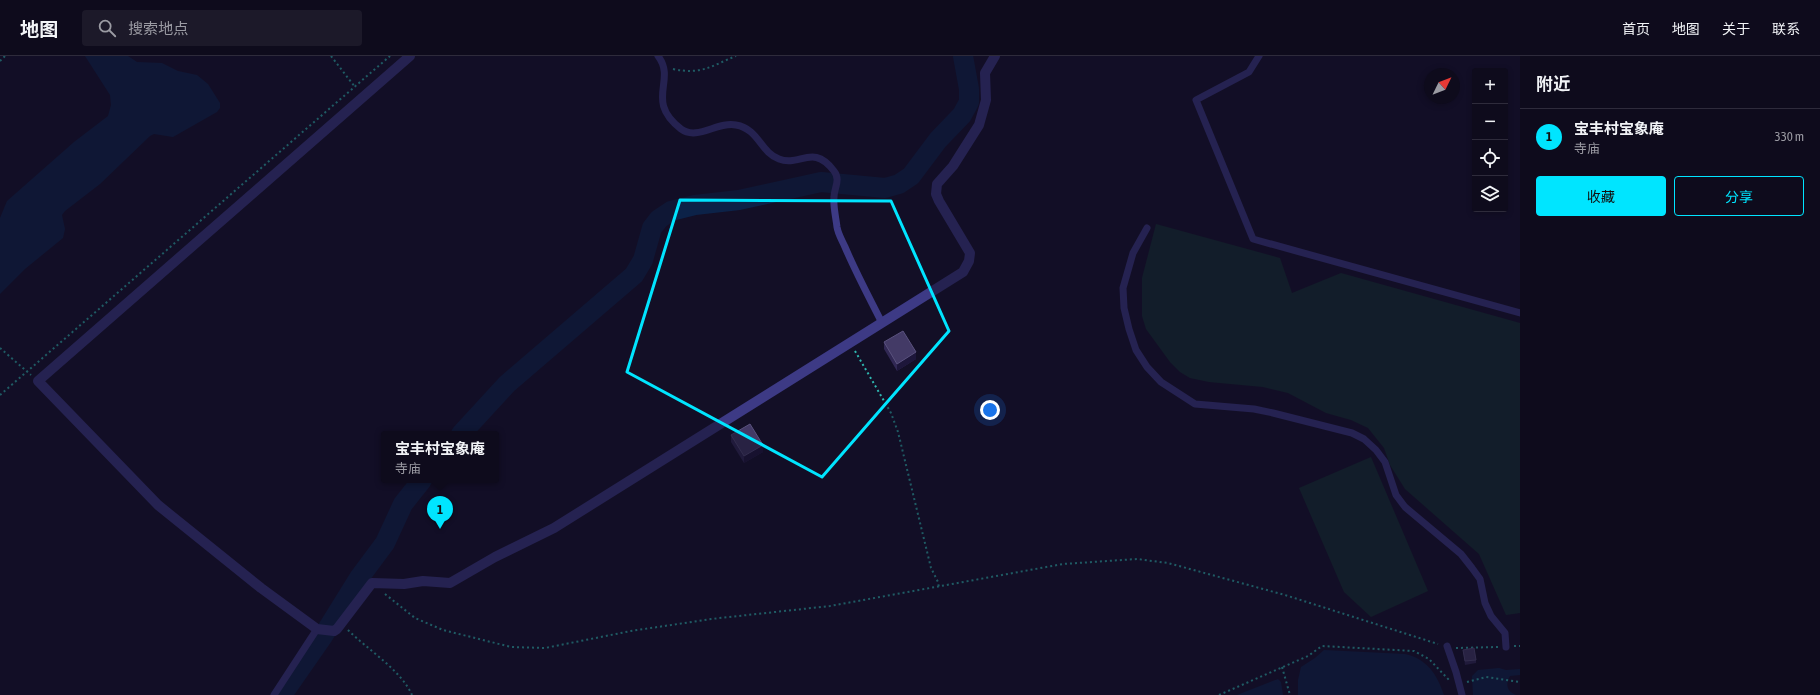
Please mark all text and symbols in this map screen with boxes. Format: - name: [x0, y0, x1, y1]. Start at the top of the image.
- search box: [82, 10, 362, 46]
- icon: search: [96, 17, 118, 39]
- text: 地图: [20, 18, 58, 40]
- text: 搜索地点: [128, 20, 188, 37]
- text: 首页: [1622, 21, 1650, 37]
- text: 地图: [1672, 21, 1700, 37]
- text: 关于: [1722, 21, 1750, 37]
- text: 联系: [1772, 21, 1800, 37]
- north arrow: [1424, 68, 1460, 104]
- map controls: [1472, 68, 1508, 212]
- button: +: [1472, 68, 1508, 104]
- text: 附近: [1536, 74, 1570, 94]
- button: −: [1472, 104, 1508, 140]
- text: 宝丰村宝象庵: [1574, 120, 1664, 137]
- text: 1: [1546, 129, 1552, 144]
- text: 330 m: [1775, 129, 1804, 144]
- button: locate: [1472, 140, 1508, 176]
- text: 寺庙: [1574, 141, 1600, 156]
- button: layers: [1472, 176, 1508, 212]
- button: 收藏: [1536, 176, 1666, 216]
- button: 分享: [1674, 176, 1804, 216]
- your location: [980, 400, 1000, 420]
- popup: [381, 431, 499, 483]
- text: 宝丰村宝象庵: [395, 440, 485, 457]
- text: 寺庙: [395, 461, 421, 476]
- pin: 1: [427, 496, 453, 529]

